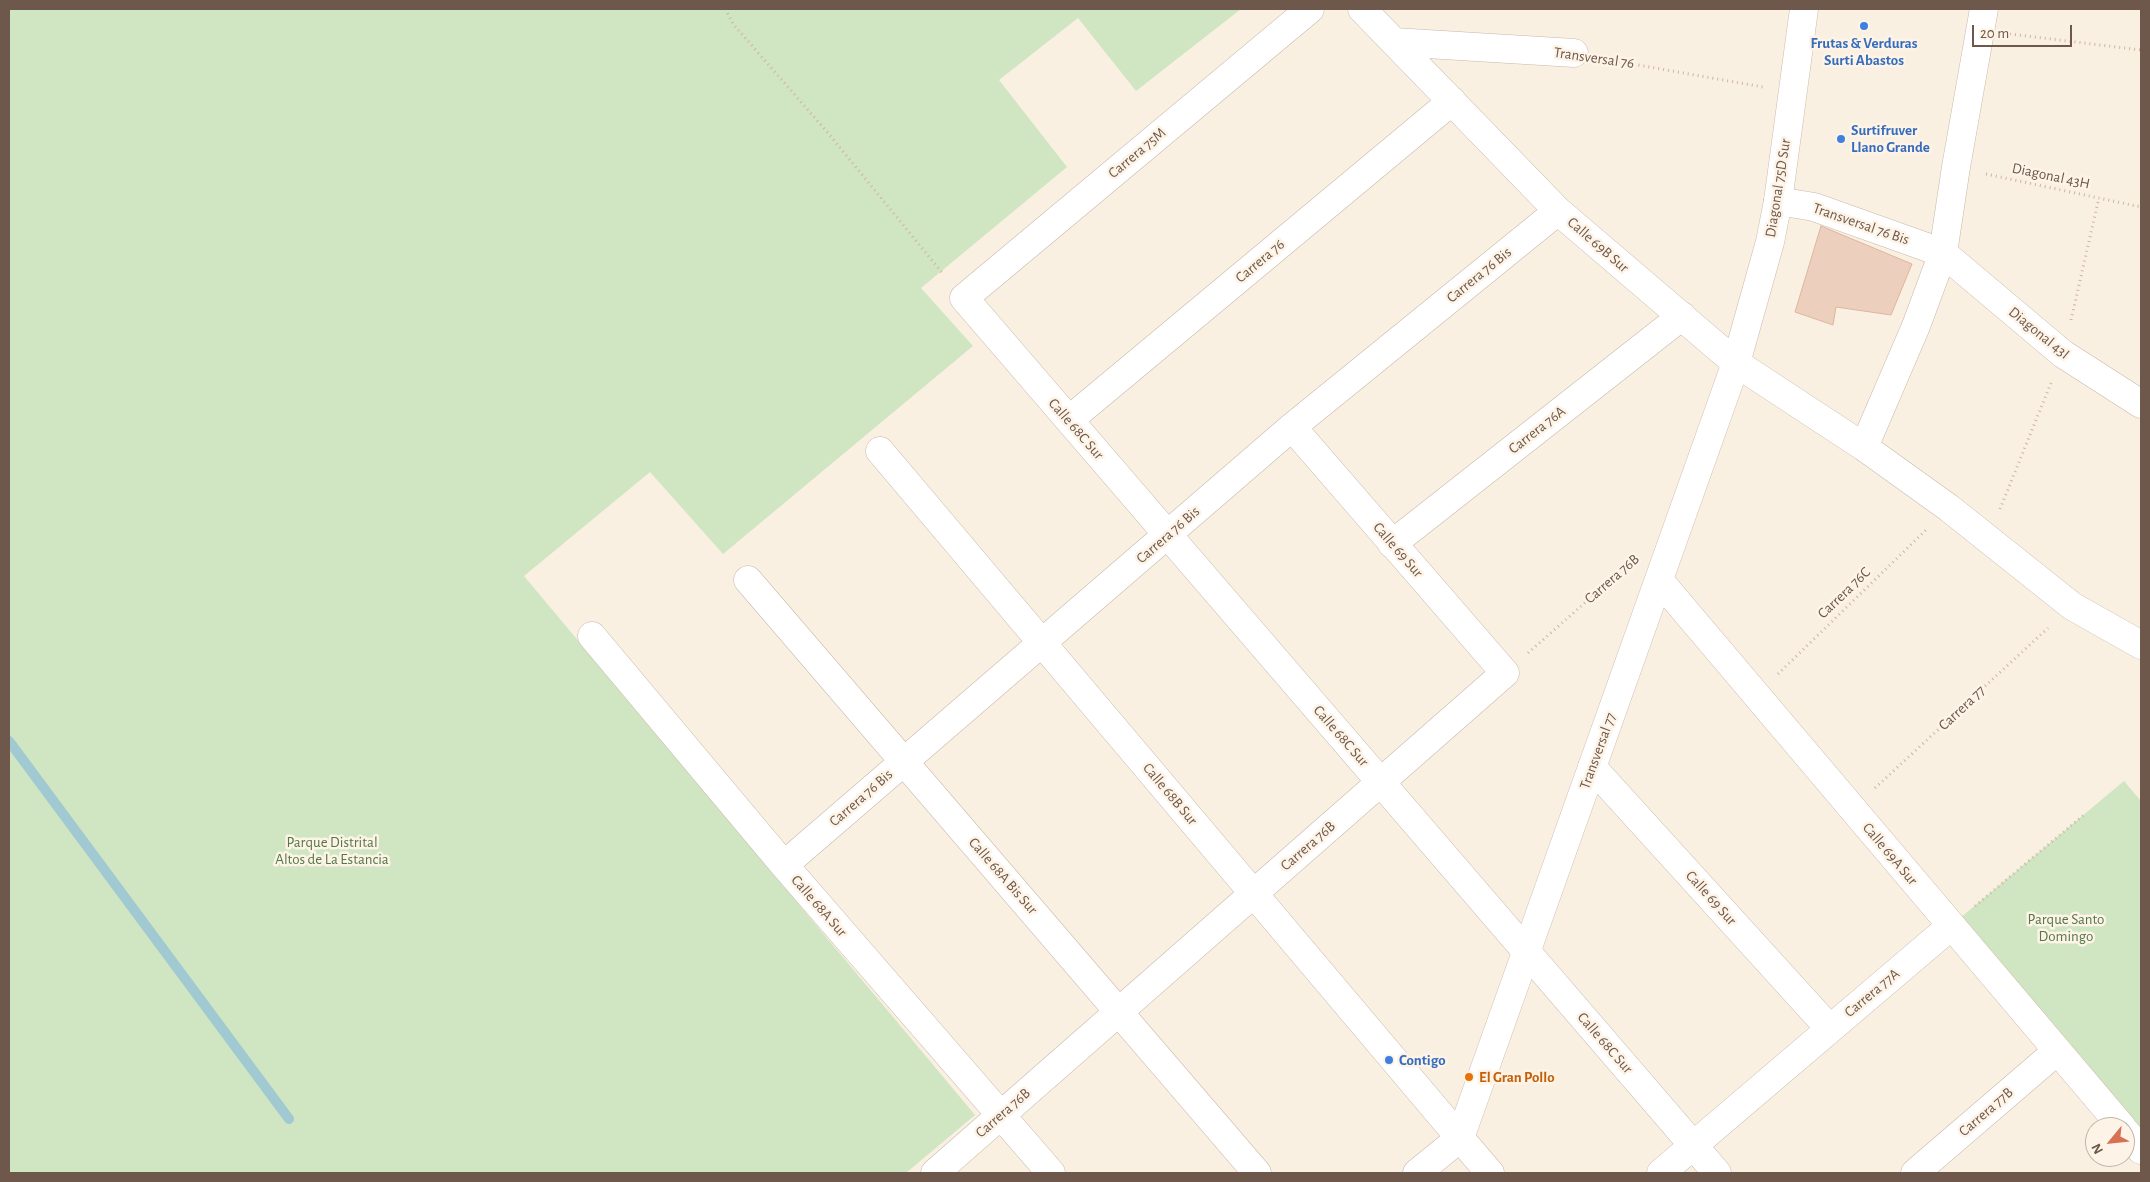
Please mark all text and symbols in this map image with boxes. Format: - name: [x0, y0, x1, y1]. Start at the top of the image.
- scale bar: [1975, 15, 2075, 47]
- marker: Frutas & Verduras Surti Abastos: [1858, 20, 1870, 32]
- text: 20 m: [1980, 26, 2009, 41]
- place label: Frutas & Verduras Surti Abastos: [1811, 34, 1917, 69]
- street label: Transversal 76: [1553, 43, 1635, 73]
- place label: Surtifruver Llano Grande: [1851, 121, 1930, 156]
- street label: Carrera 75M: [1105, 124, 1169, 182]
- marker: Surtifruver Llano Grande: [1835, 133, 1847, 145]
- street label: Diagonal 75D Sur: [1761, 137, 1795, 239]
- street label: Diagonal 43H: [2010, 159, 2092, 193]
- street label: Transversal 76 Bis: [1810, 199, 1912, 249]
- street label: Calle 69B Sur: [1564, 213, 1632, 277]
- street label: Carrera 76: [1232, 235, 1288, 287]
- street label: Carrera 76 Bis: [1443, 243, 1515, 307]
- street label: Diagonal 43I: [2005, 303, 2073, 363]
- street label: Calle 68C Sur: [1044, 395, 1108, 463]
- street label: Carrera 76A: [1505, 402, 1569, 458]
- street label: Carrera 76 Bis: [1133, 503, 1203, 567]
- street label: Calle 69 Sur: [1369, 519, 1427, 581]
- street label: Carrera 76B: [1581, 550, 1643, 608]
- street label: Carrera 76C: [1814, 563, 1874, 623]
- street label: Carrera 77: [1935, 682, 1989, 734]
- street label: Calle 68C Sur: [1309, 702, 1373, 770]
- street label: Transversal 77: [1576, 710, 1620, 792]
- street label: Calle 68B Sur: [1139, 759, 1201, 829]
- street label: Carrera 76 Bis: [826, 766, 896, 830]
- street label: Carrera 76B: [1277, 817, 1339, 875]
- street label: Calle 69A Sur: [1859, 819, 1921, 889]
- park label: Parque Distrital Altos de La Estancia: [275, 833, 389, 868]
- street label: Calle 68A Bis Sur: [965, 834, 1041, 918]
- street label: Calle 69 Sur: [1682, 867, 1740, 929]
- street label: Calle 68A Sur: [787, 871, 851, 941]
- park label: Parque Santo Domingo: [2028, 910, 2104, 945]
- street label: Carrera 77A: [1841, 965, 1903, 1021]
- street label: Calle 68C Sur: [1573, 1009, 1637, 1077]
- place label: Contigo: [1399, 1051, 1446, 1069]
- marker: Contigo: [1383, 1054, 1395, 1066]
- place label: El Gran Pollo: [1479, 1068, 1555, 1086]
- marker: El Gran Pollo: [1463, 1071, 1475, 1083]
- street label: Carrera 76B: [972, 1084, 1034, 1142]
- street label: Carrera 77B: [1955, 1084, 2017, 1140]
- north arrow: [2085, 1117, 2135, 1167]
- text: N: [2089, 1141, 2106, 1156]

